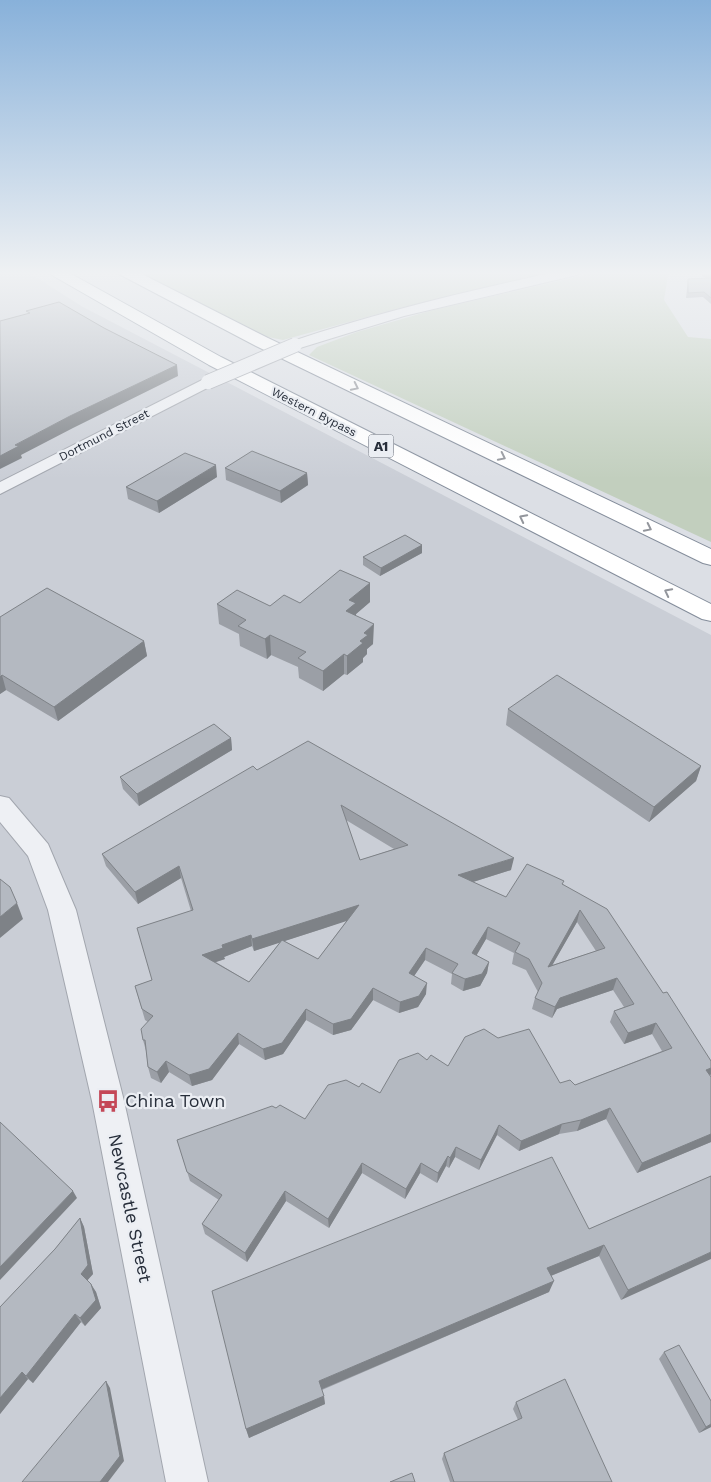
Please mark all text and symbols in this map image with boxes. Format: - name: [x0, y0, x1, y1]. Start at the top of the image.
- one-way arrow: [350, 380, 359, 391]
- street label: Western Bypass: [269, 384, 359, 440]
- street label: Dortmund Street: [57, 406, 151, 464]
- road number: A1: [368, 434, 394, 458]
- one-way arrow: [496, 451, 505, 461]
- one-way arrow: [519, 514, 528, 524]
- one-way arrow: [643, 521, 652, 532]
- one-way arrow: [664, 588, 673, 598]
- bus stop icon: China Town: [95, 1088, 121, 1114]
- place label: China Town: [125, 1090, 225, 1111]
- street label: Newcastle Street: [104, 1132, 157, 1285]

